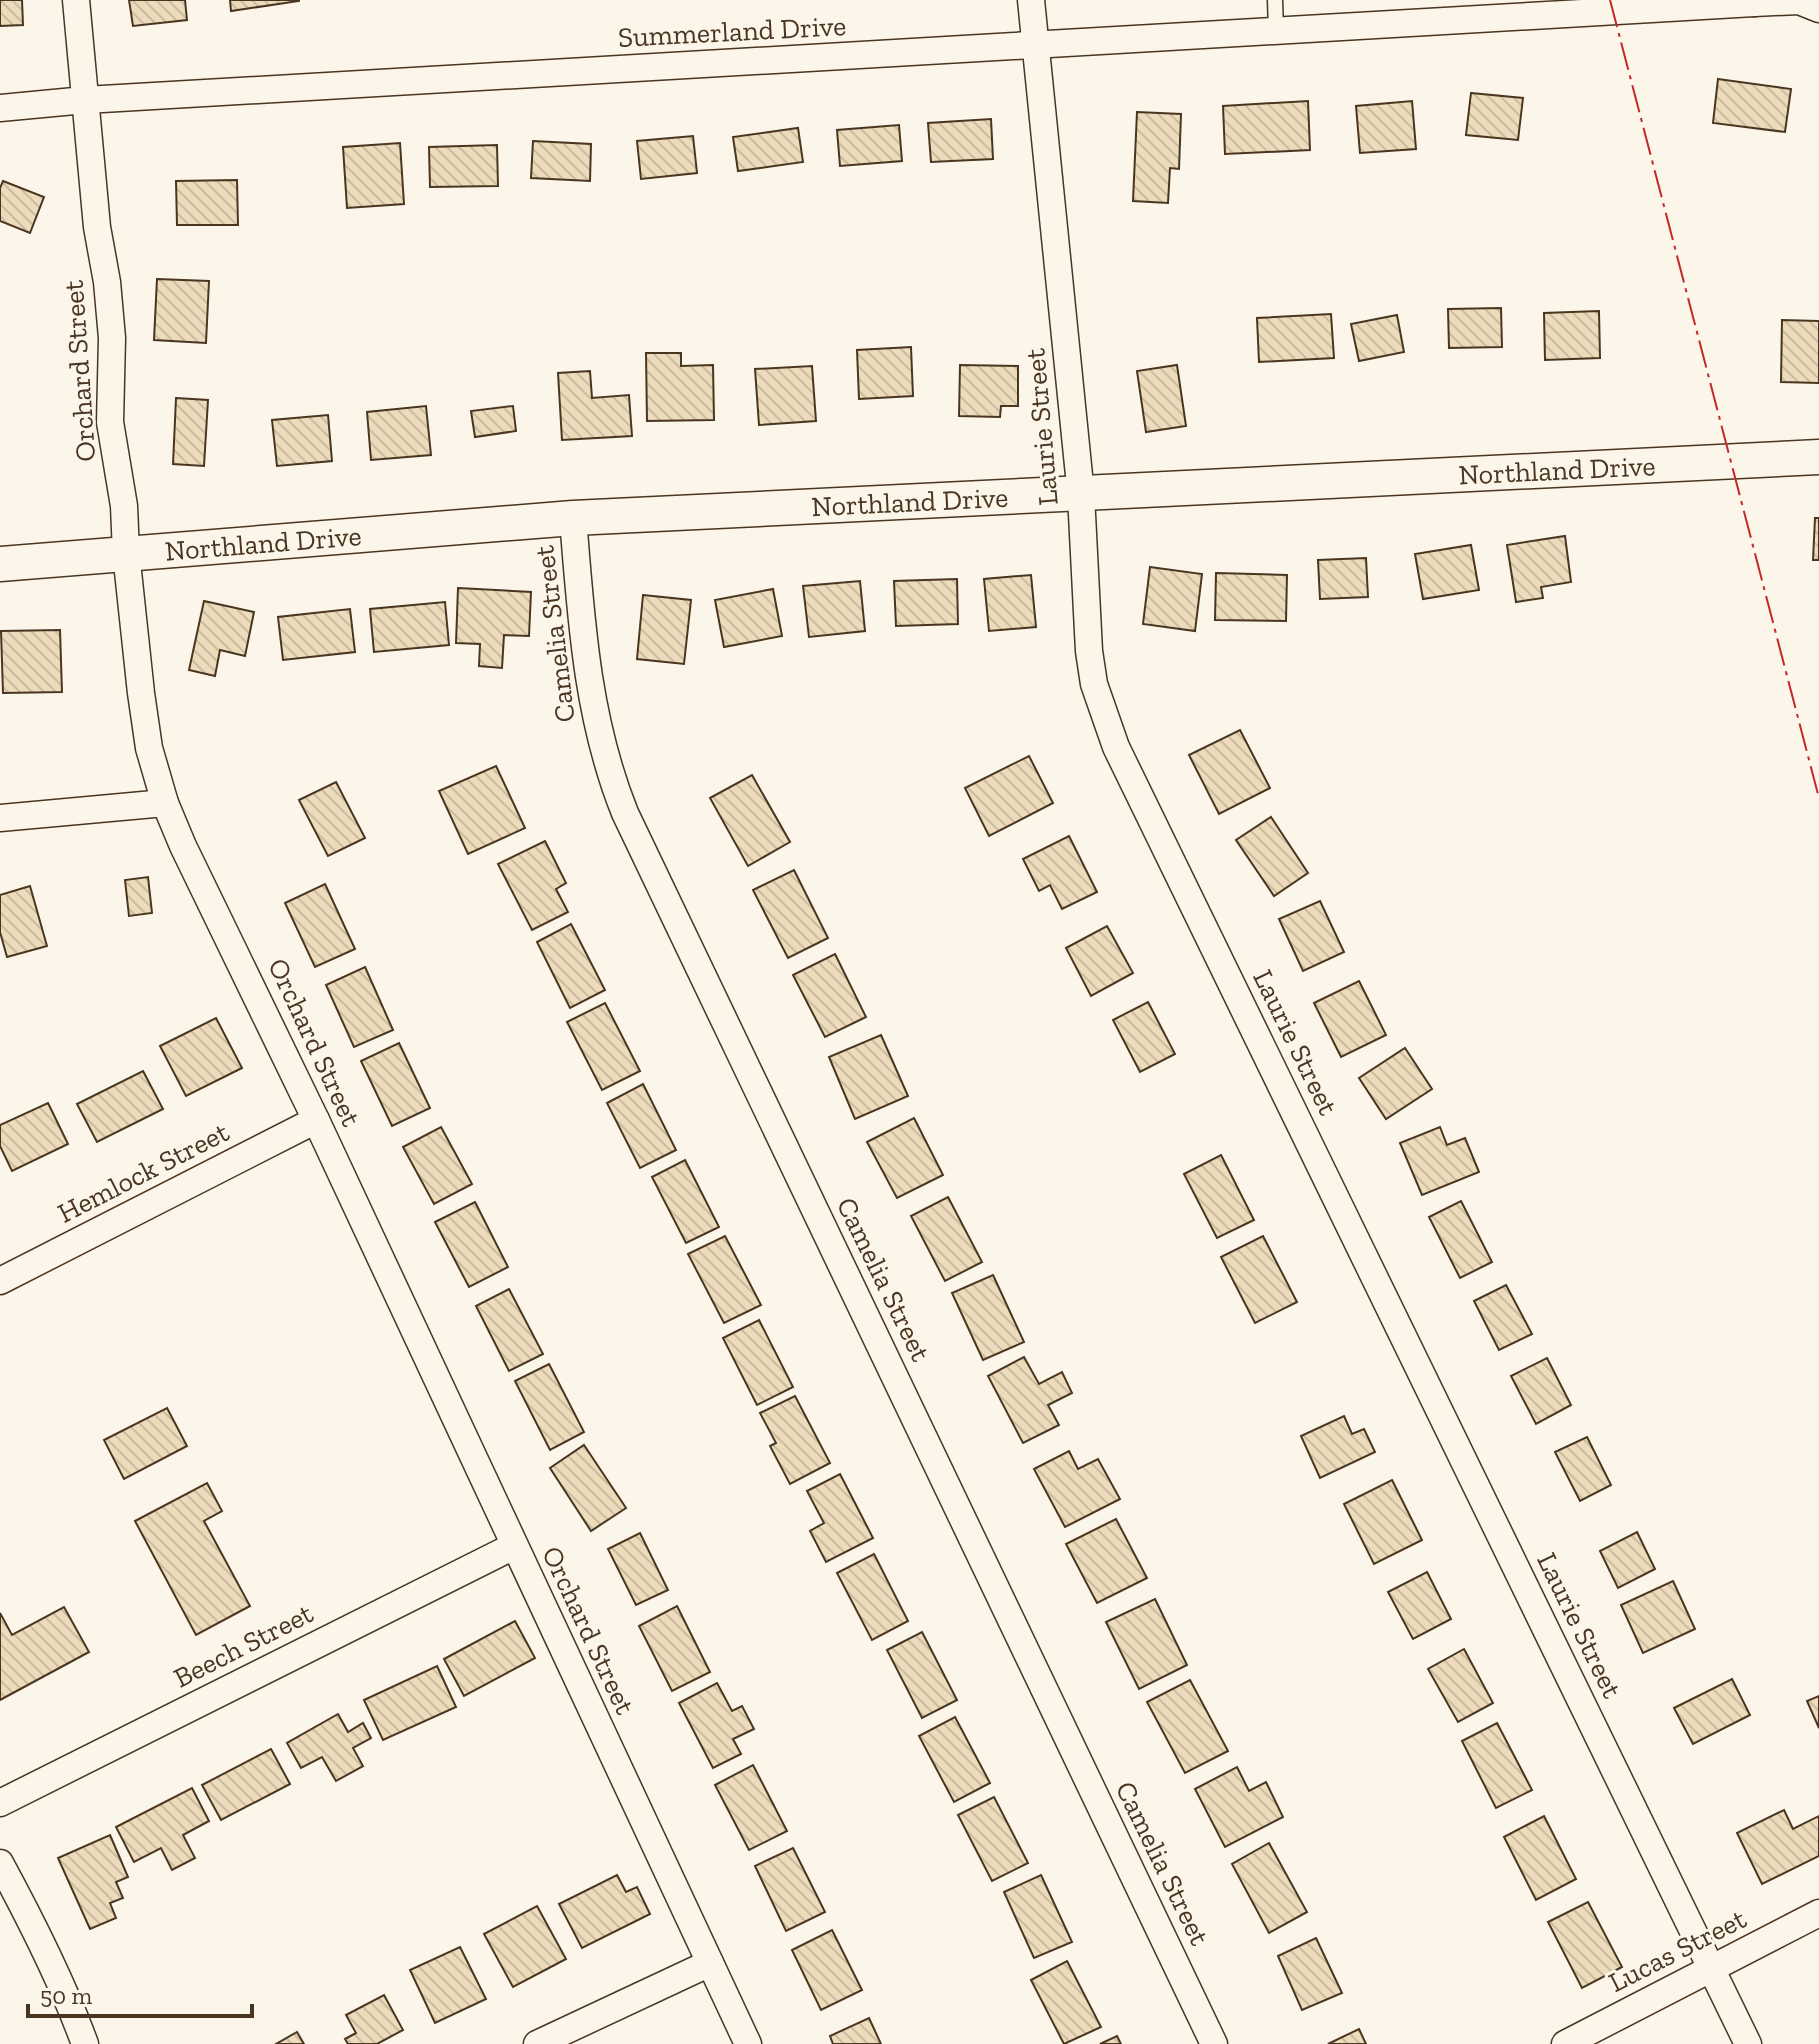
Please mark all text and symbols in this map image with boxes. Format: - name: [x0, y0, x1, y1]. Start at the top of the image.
- street label: Summerland Drive: [617, 9, 847, 54]
- street label: Orchard Street: [57, 279, 102, 463]
- street label: Laurie Street: [1018, 347, 1065, 507]
- street label: Northland Drive: [1458, 449, 1656, 492]
- street label: Northland Drive: [811, 481, 1009, 523]
- street label: Northland Drive: [164, 519, 363, 568]
- street label: Camelia Street: [527, 543, 582, 724]
- street label: Orchard Street: [261, 953, 368, 1132]
- street label: Laurie Street: [1246, 964, 1345, 1121]
- street label: Hemlock Street: [52, 1115, 235, 1230]
- street label: Camelia Street: [830, 1192, 938, 1367]
- street label: Orchard Street: [535, 1541, 642, 1720]
- street label: Laurie Street: [1530, 1547, 1629, 1704]
- street label: Beech Street: [168, 1596, 319, 1695]
- street label: Camelia Street: [1109, 1776, 1217, 1951]
- street label: Lucas Street: [1603, 1902, 1752, 1999]
- scale bar: [28, 1968, 252, 2018]
- text: 50 m: [40, 1981, 93, 2010]

